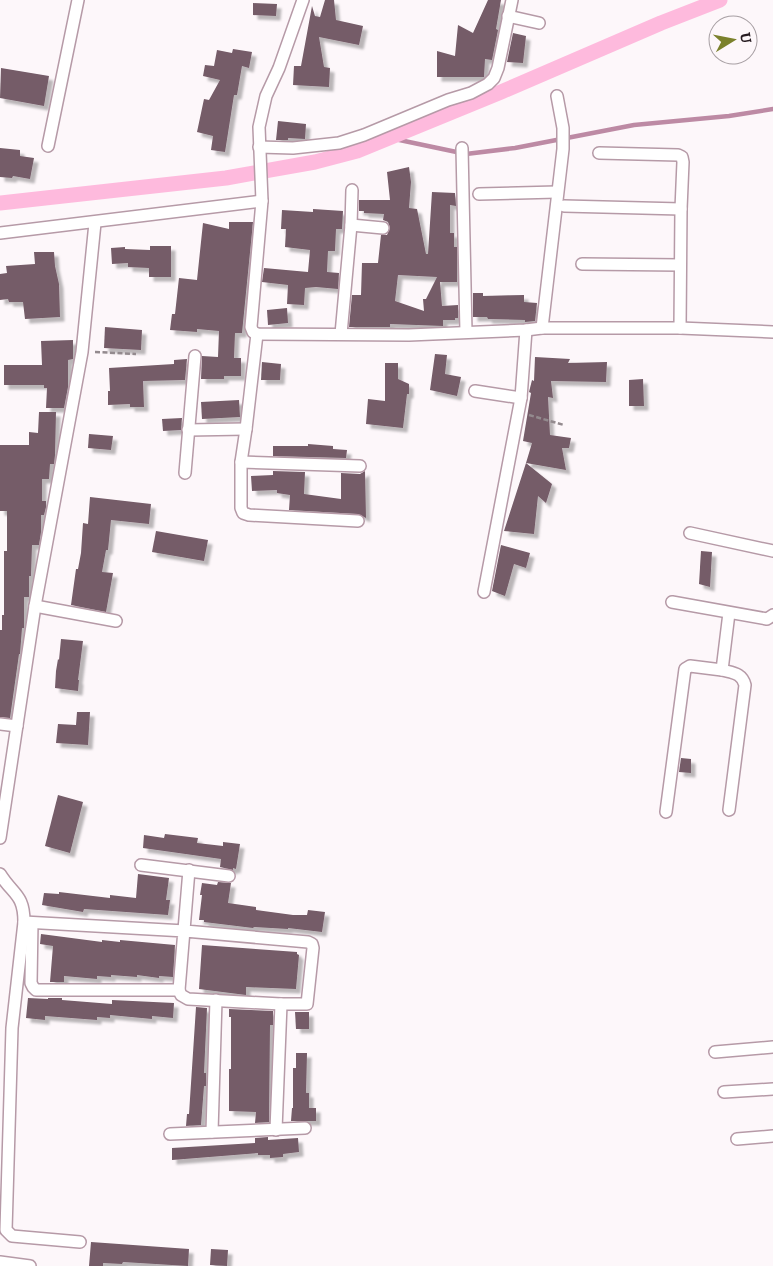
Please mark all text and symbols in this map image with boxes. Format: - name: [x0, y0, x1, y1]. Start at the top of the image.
- north arrow: [708, 15, 758, 65]
- text: U: [736, 30, 758, 45]

